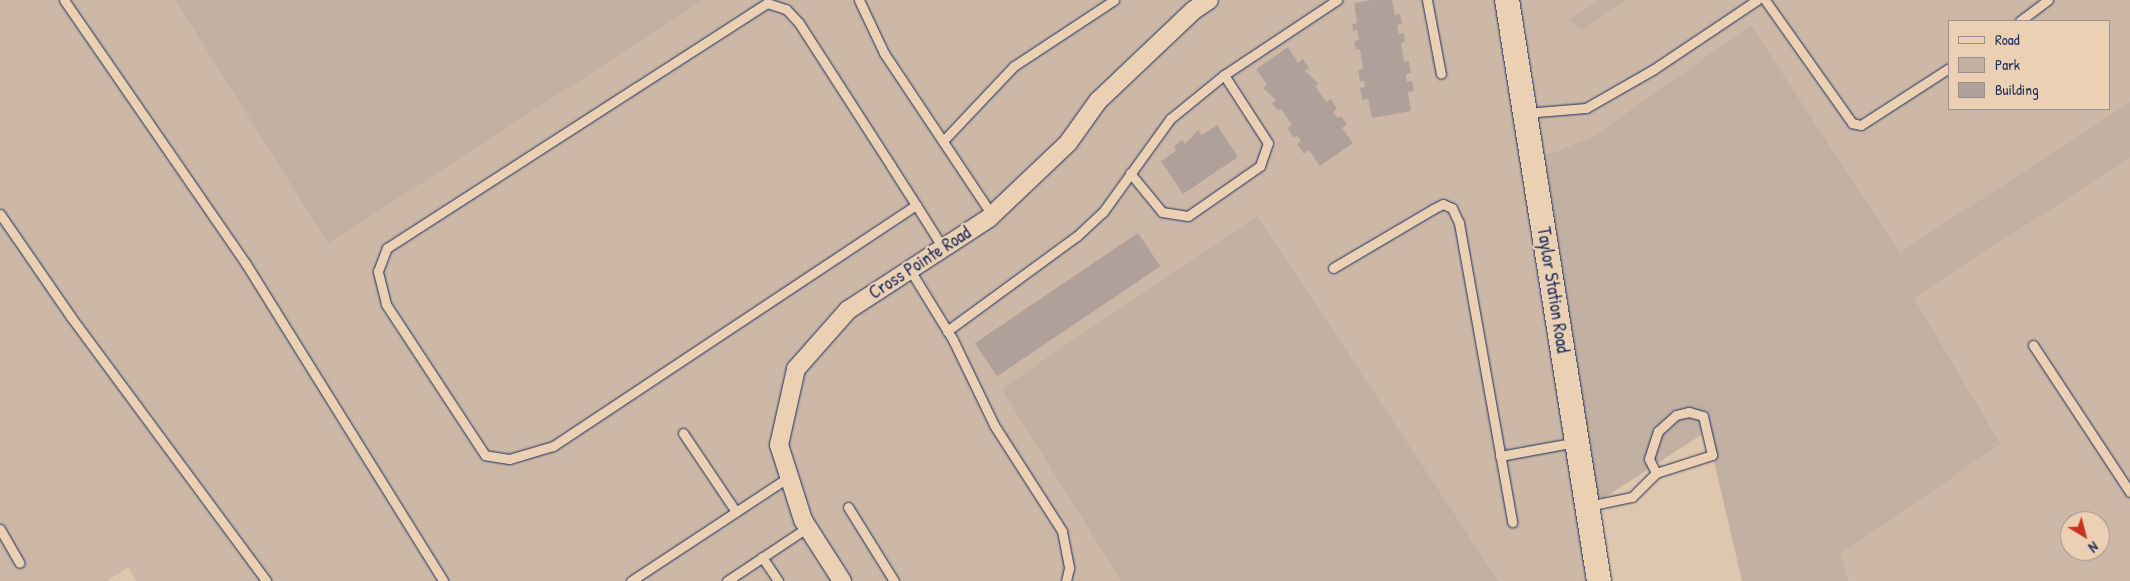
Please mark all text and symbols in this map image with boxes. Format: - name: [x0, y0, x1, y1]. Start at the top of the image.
- legend: [1948, 20, 2110, 110]
- text: Road: [1995, 29, 2020, 50]
- text: Park: [1995, 54, 2020, 75]
- text: Building: [1995, 79, 2039, 100]
- street label: Cross Pointe Road: [865, 222, 975, 304]
- street label: Taylor Station Road: [1532, 226, 1574, 354]
- north arrow: [2060, 511, 2110, 561]
- text: N: [2085, 538, 2102, 557]

